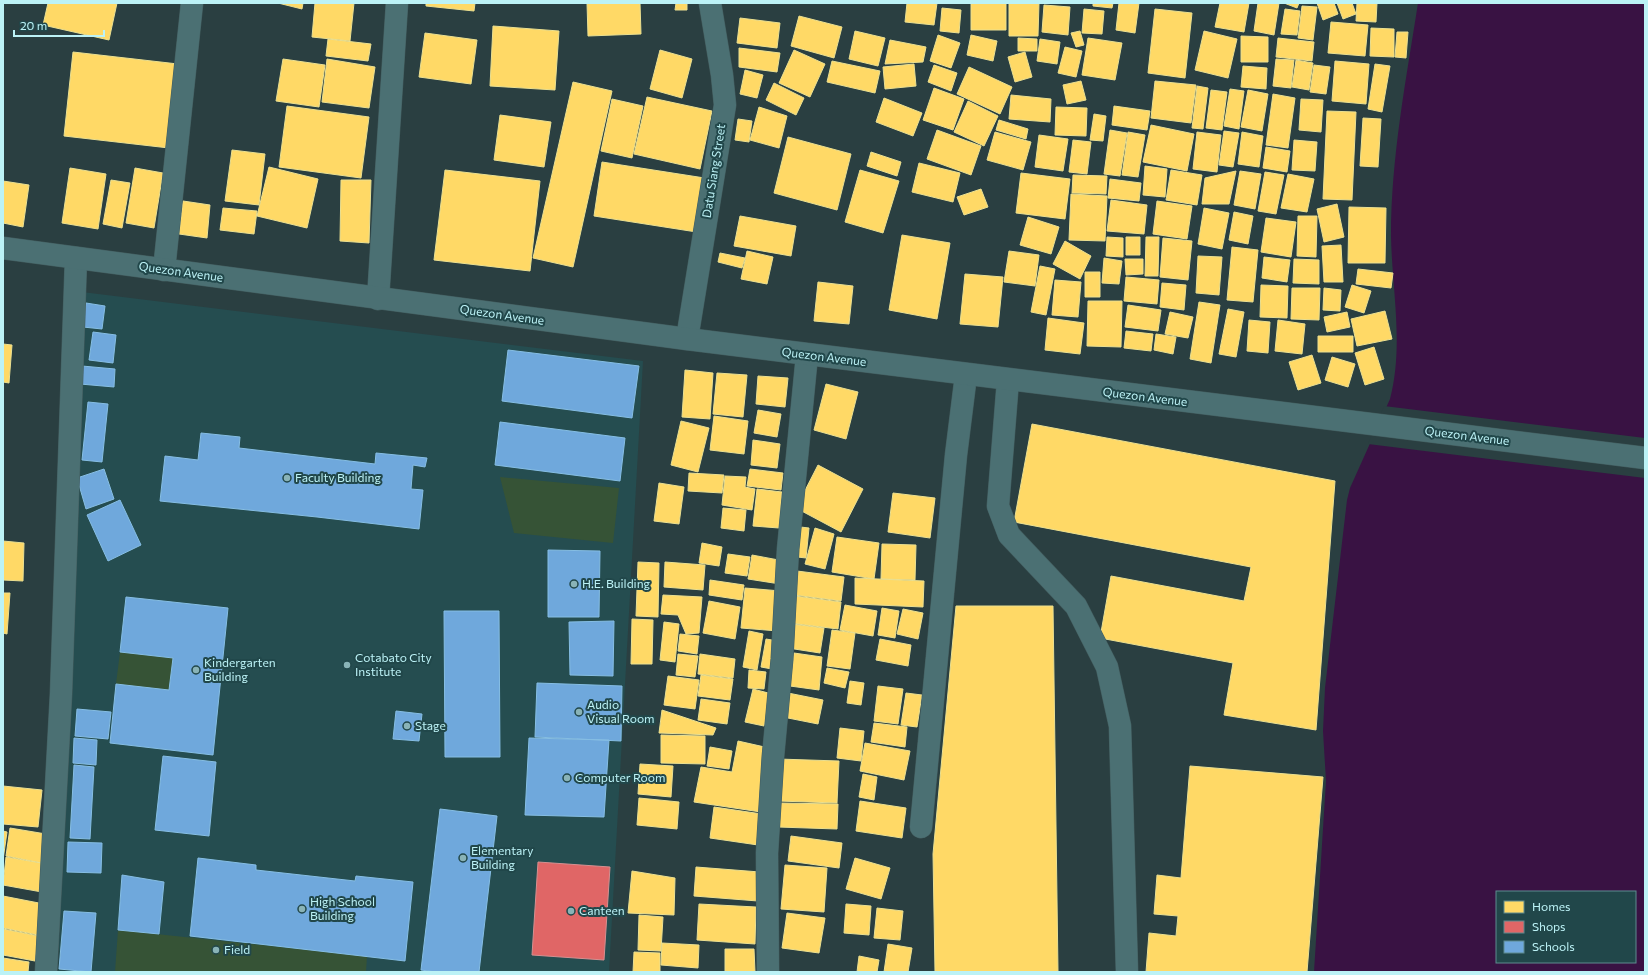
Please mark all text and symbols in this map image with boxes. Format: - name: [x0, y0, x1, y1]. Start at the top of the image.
- scale bar: [14, 12, 104, 38]
- text: 20 m: [20, 18, 47, 32]
- street label: Datu Siang Street: [699, 123, 727, 219]
- street label: Quezon Avenue: [138, 258, 224, 284]
- street label: Quezon Avenue: [459, 301, 545, 327]
- street label: Quezon Avenue: [781, 344, 867, 368]
- street label: Quezon Avenue: [1102, 384, 1188, 408]
- street label: Quezon Avenue: [1424, 423, 1510, 447]
- place label: Faculty Building: [295, 470, 382, 484]
- marker: Faculty Building: [282, 473, 292, 483]
- place label: H.E. Building: [582, 576, 651, 590]
- marker: H.E. Building: [569, 579, 579, 589]
- place label: Cotabato City Institute: [355, 650, 432, 678]
- place label: Kindergarten Building: [204, 655, 276, 683]
- marker: Cotabato City Institute: [342, 660, 352, 670]
- marker: Kindergarten Building: [191, 665, 201, 675]
- place label: Audio Visual Room: [587, 697, 655, 725]
- marker: Audio Visual Room: [574, 707, 584, 717]
- place label: Stage: [415, 718, 446, 732]
- marker: Stage: [402, 721, 412, 731]
- place label: Computer Room: [575, 770, 665, 784]
- marker: Computer Room: [562, 773, 572, 783]
- place label: Elementary Building: [471, 843, 533, 871]
- marker: Elementary Building: [458, 853, 468, 863]
- legend: [1496, 891, 1636, 963]
- place label: High School Building: [310, 894, 375, 922]
- text: Homes: [1532, 899, 1570, 913]
- place label: Canteen: [579, 903, 625, 917]
- marker: High School Building: [297, 904, 307, 914]
- marker: Canteen: [566, 906, 576, 916]
- text: Shops: [1532, 919, 1566, 933]
- text: Schools: [1532, 939, 1575, 953]
- place label: Field: [224, 942, 250, 956]
- marker: Field: [211, 945, 221, 955]

